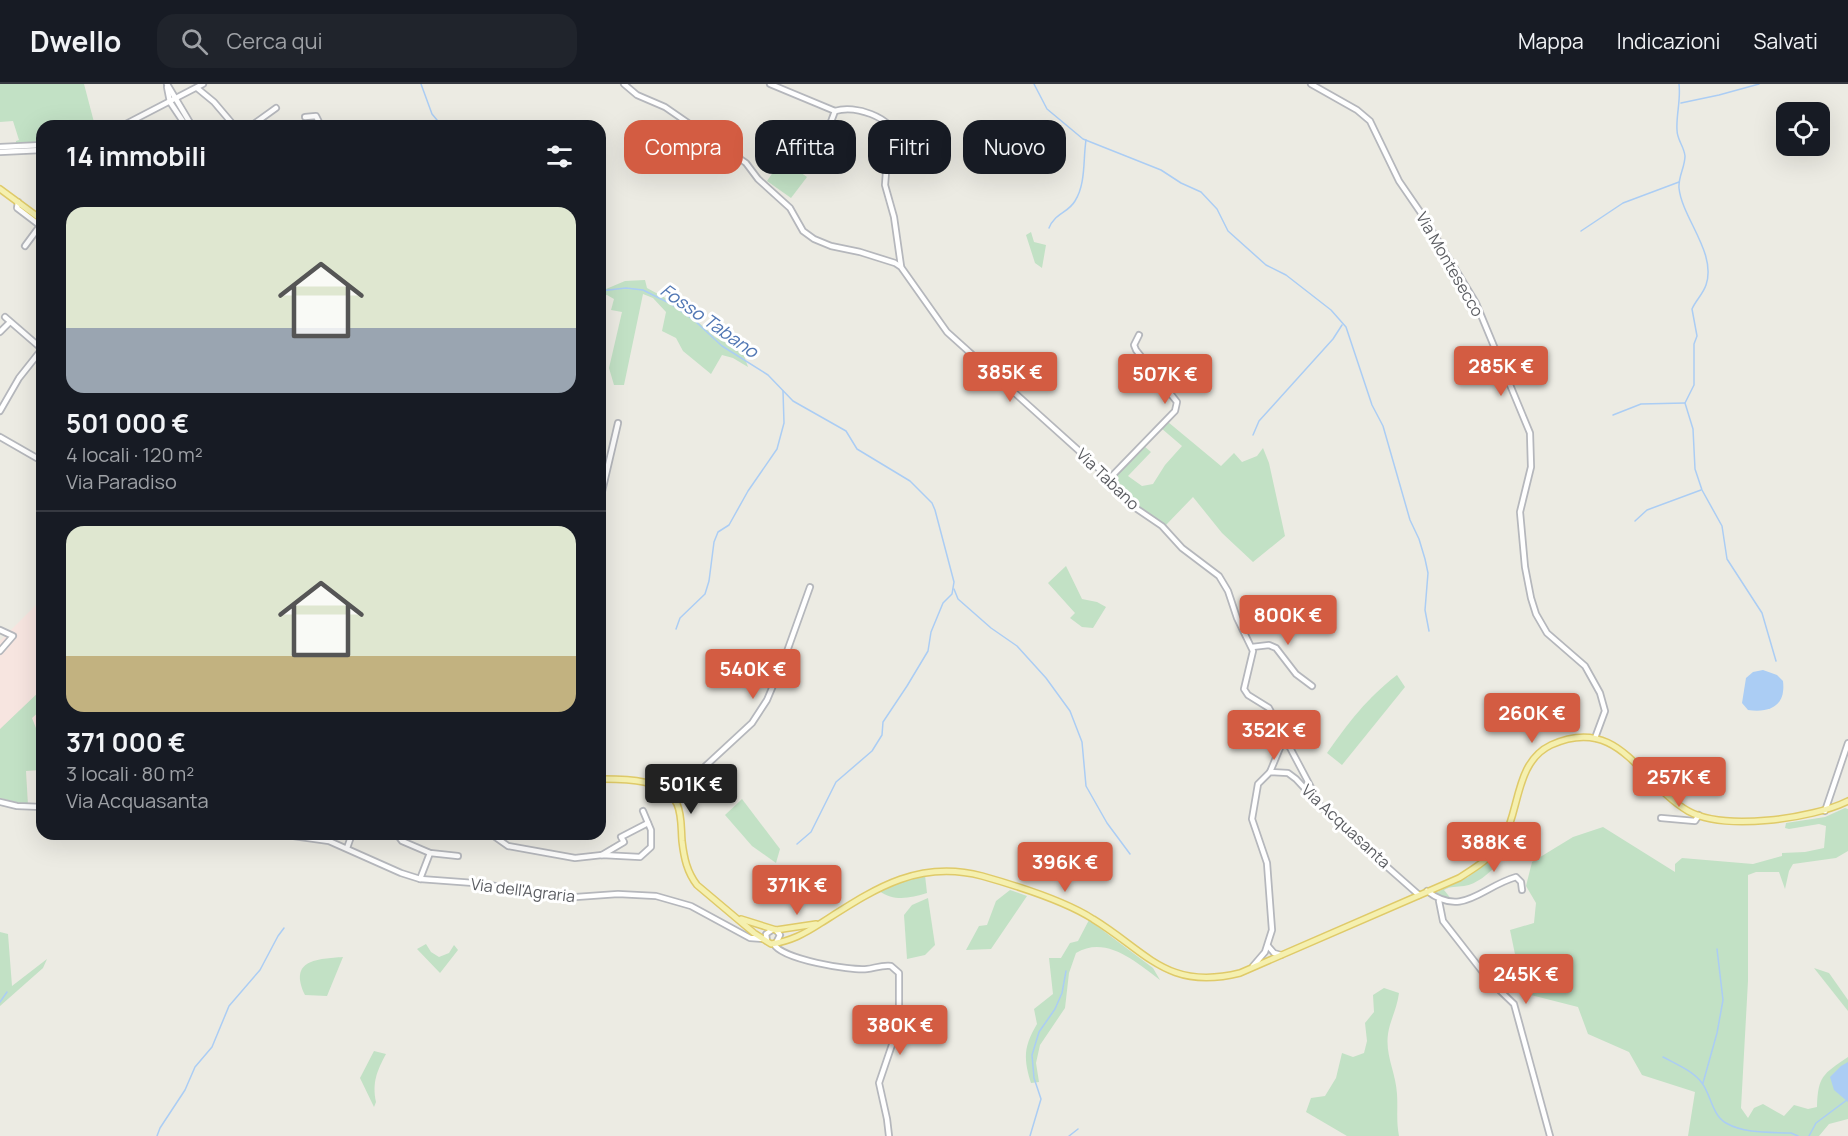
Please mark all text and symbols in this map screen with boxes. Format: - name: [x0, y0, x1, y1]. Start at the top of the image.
- search box: [157, 14, 577, 68]
- text: Dwello: [30, 22, 121, 60]
- icon: search: [178, 25, 211, 58]
- text: Cerca qui: [226, 26, 323, 56]
- text: Mappa: [1518, 27, 1584, 55]
- text: Indicazioni: [1617, 27, 1720, 55]
- text: Salvati: [1753, 27, 1818, 55]
- map controls: [1776, 102, 1830, 156]
- button: locate: [1776, 102, 1830, 156]
- chip: Compra: [624, 120, 743, 174]
- chip: Affitta: [755, 120, 856, 174]
- chip: Filtri: [868, 120, 951, 174]
- chip: Nuovo: [963, 120, 1066, 174]
- text: 14 immobili: [66, 138, 206, 174]
- icon: filters: [543, 140, 576, 173]
- street label: Via Montesecco: [1411, 208, 1489, 320]
- icon: home: [267, 246, 375, 354]
- water label: Fosso Tabano: [656, 278, 764, 363]
- pin: 285K €: [1452, 346, 1550, 397]
- pin: 385K €: [961, 352, 1059, 403]
- text: 285K €: [1468, 352, 1534, 379]
- pin: 507K €: [1116, 354, 1214, 405]
- text: 385K €: [977, 358, 1043, 385]
- text: 507K €: [1132, 360, 1198, 387]
- text: 501 000 €: [66, 405, 189, 441]
- text: 4 locali · 120 m²: [66, 441, 203, 468]
- street label: Via Tabano: [1072, 443, 1144, 515]
- text: Via Paradiso: [66, 468, 177, 495]
- icon: home: [267, 565, 375, 673]
- pin: 800K €: [1239, 595, 1337, 646]
- text: 800K €: [1254, 601, 1322, 628]
- pin: 540K €: [704, 649, 802, 700]
- text: 540K €: [719, 655, 787, 682]
- pin: 260K €: [1483, 693, 1581, 744]
- text: 260K €: [1498, 699, 1566, 726]
- pin: 352K €: [1225, 710, 1323, 761]
- text: 352K €: [1242, 716, 1306, 743]
- text: 371 000 €: [66, 724, 186, 760]
- pin: 257K €: [1630, 757, 1728, 808]
- text: 3 locali · 80 m²: [66, 760, 194, 787]
- text: 257K €: [1647, 763, 1711, 790]
- pin: 501K €: [642, 764, 740, 815]
- text: 501K €: [659, 770, 723, 797]
- street label: Via Acquasanta: [1297, 779, 1395, 873]
- text: Via Acquasanta: [66, 787, 209, 814]
- pin: 388K €: [1445, 822, 1543, 873]
- text: 388K €: [1461, 828, 1527, 855]
- pin: 396K €: [1016, 842, 1114, 893]
- text: 396K €: [1032, 848, 1098, 875]
- pin: 371K €: [748, 865, 846, 916]
- text: 371K €: [766, 871, 828, 898]
- street label: Via dell'Agraria: [470, 873, 576, 907]
- pin: 245K €: [1477, 954, 1575, 1005]
- text: 245K €: [1493, 960, 1559, 987]
- pin: 380K €: [851, 1005, 949, 1056]
- text: 380K €: [866, 1011, 934, 1038]

